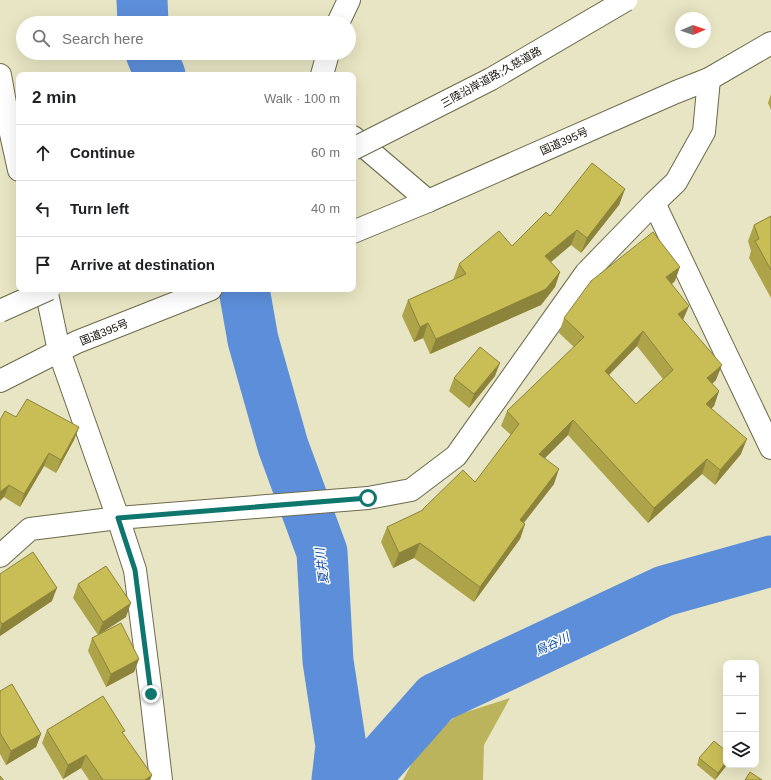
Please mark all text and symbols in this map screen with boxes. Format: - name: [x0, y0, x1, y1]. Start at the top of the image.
- north arrow: [675, 12, 711, 48]
- search box: [16, 16, 356, 60]
- icon: search: [30, 27, 52, 49]
- text: Search here: [62, 30, 144, 47]
- street label: 三陸沿岸道路;久慈道路: [439, 44, 543, 110]
- text: 2 min: [32, 88, 76, 107]
- text: Walk · 100 m: [264, 91, 340, 106]
- street label: 国道395号: [538, 125, 590, 157]
- icon: ahead: [32, 142, 54, 164]
- text: Continue: [70, 144, 135, 161]
- text: 60 m: [311, 145, 340, 160]
- icon: left: [32, 198, 54, 220]
- text: Turn left: [70, 200, 129, 217]
- text: 40 m: [311, 201, 340, 216]
- icon: arrive: [32, 254, 54, 276]
- text: Arrive at destination: [70, 256, 215, 273]
- street label: 国道395号: [78, 317, 130, 347]
- route start: [359, 489, 377, 507]
- water label: 夏井川: [313, 545, 331, 585]
- water label: 鳥谷川: [533, 629, 573, 658]
- map controls: [723, 660, 759, 768]
- button: +: [723, 660, 759, 696]
- route end: [142, 685, 160, 703]
- button: −: [723, 696, 759, 732]
- button: layers: [723, 732, 759, 768]

